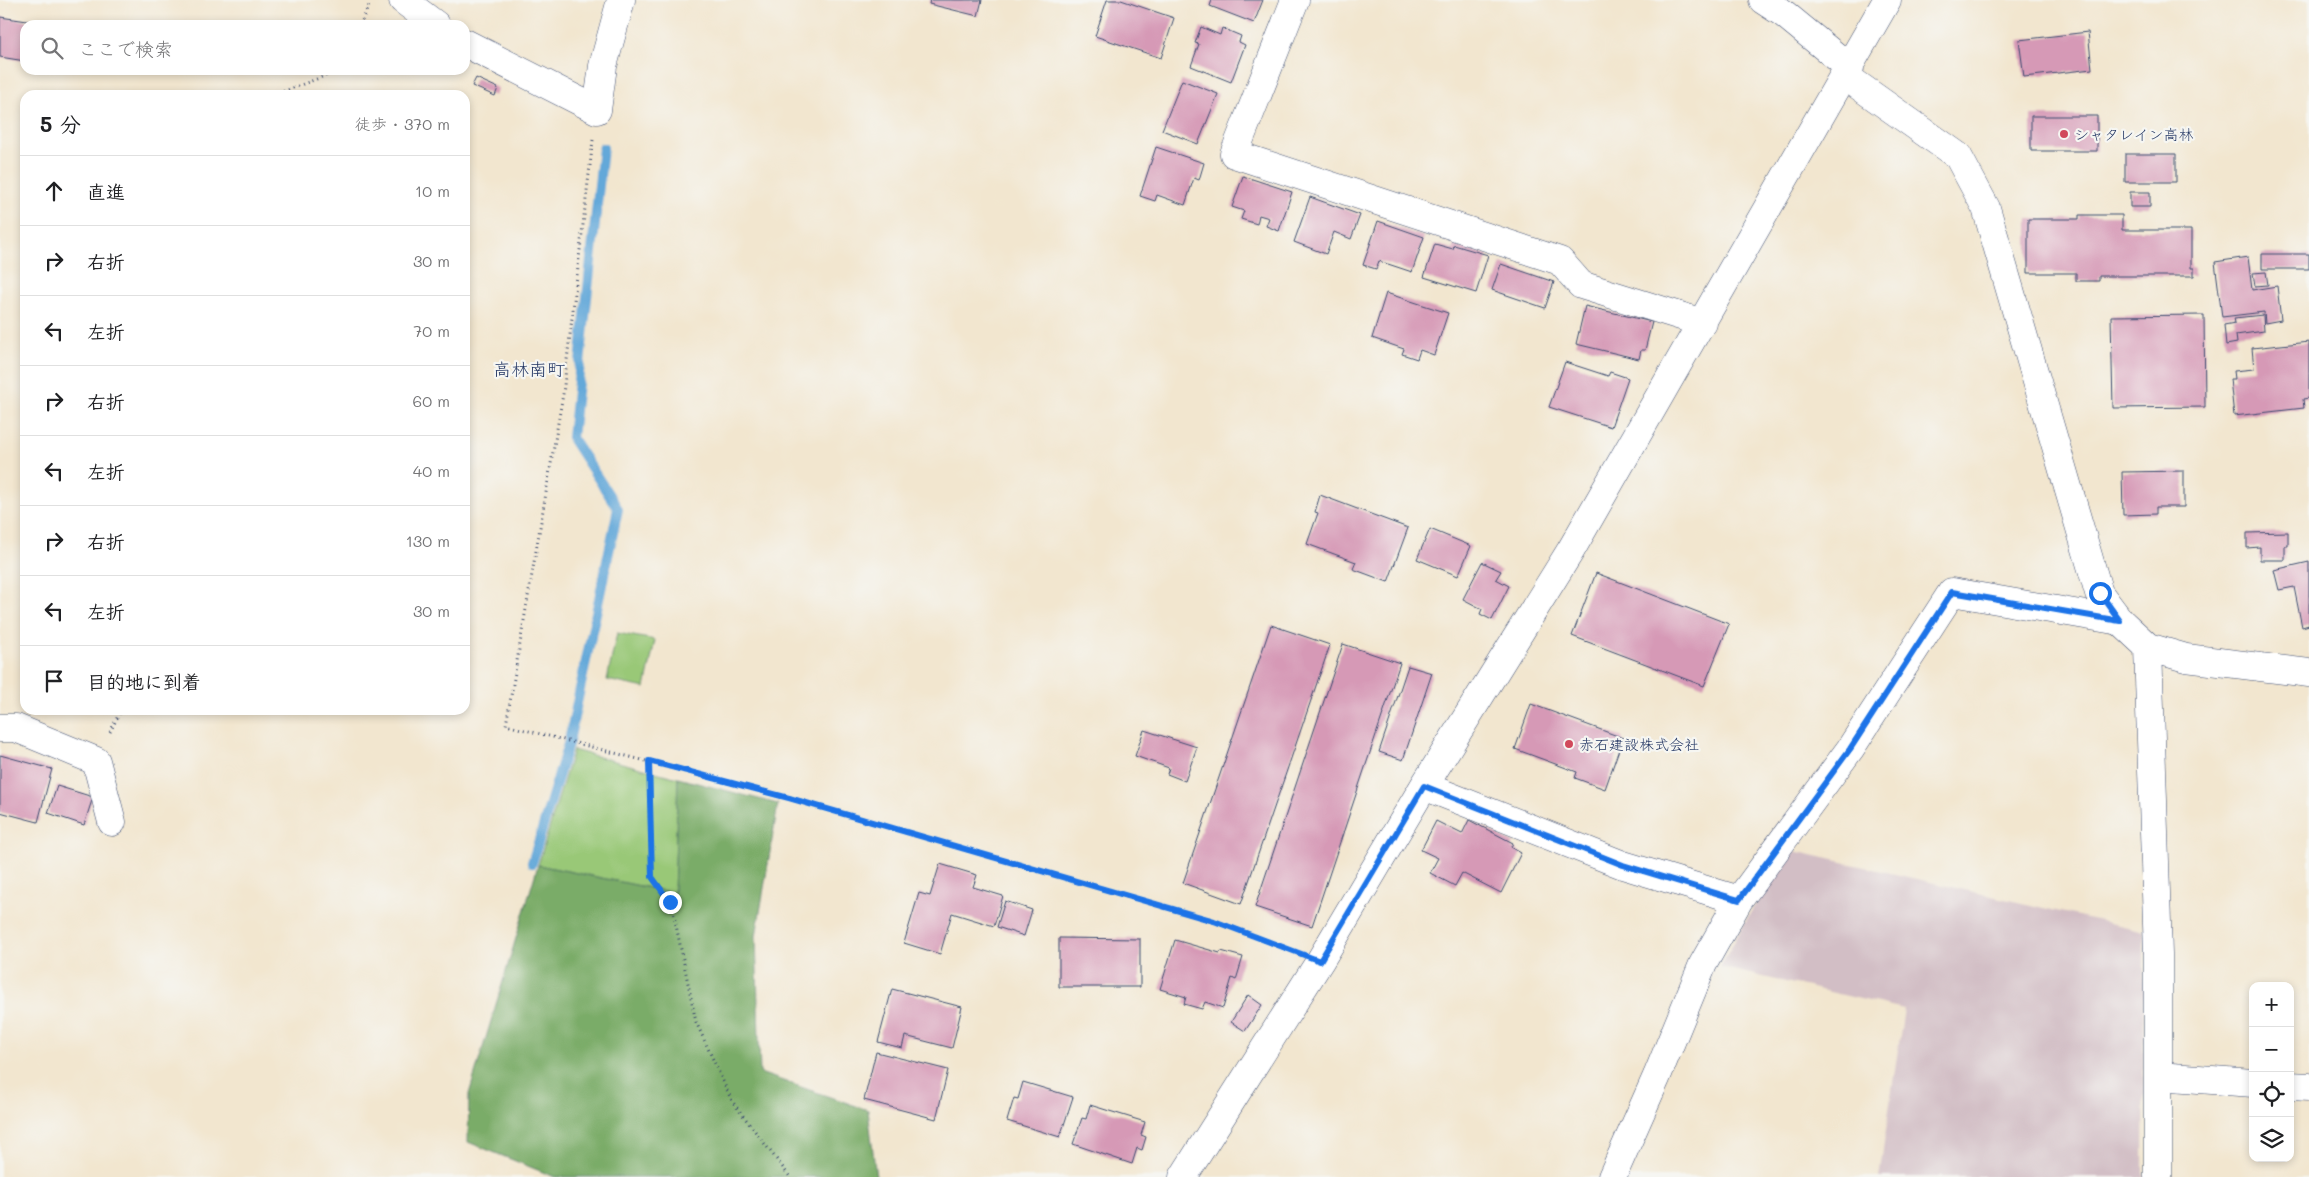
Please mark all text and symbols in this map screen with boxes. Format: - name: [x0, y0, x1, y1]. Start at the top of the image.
- search box: [20, 20, 470, 75]
- icon: search: [38, 34, 66, 62]
- text: ここで検索: [78, 36, 173, 61]
- text: 5 分: [40, 110, 81, 137]
- text: 徒歩 · 370 m: [355, 113, 450, 134]
- place label: シャタレイン高林: [2074, 124, 2193, 144]
- marker: シャタレイン高林: [2058, 128, 2070, 140]
- icon: ahead: [40, 177, 68, 205]
- text: 直進: [87, 179, 125, 204]
- text: 10 m: [415, 180, 450, 201]
- icon: right: [40, 247, 68, 275]
- text: 右折: [87, 249, 125, 274]
- text: 30 m: [413, 250, 450, 271]
- icon: left: [40, 317, 68, 345]
- text: 左折: [87, 319, 125, 344]
- text: 70 m: [413, 320, 450, 341]
- district label: 高林南町: [493, 357, 565, 381]
- icon: right: [40, 387, 68, 415]
- text: 右折: [87, 389, 125, 414]
- text: 60 m: [413, 390, 450, 411]
- icon: left: [40, 457, 68, 485]
- text: 左折: [87, 459, 125, 484]
- text: 40 m: [413, 460, 450, 481]
- icon: right: [40, 527, 68, 555]
- text: 右折: [87, 529, 125, 554]
- text: 130 m: [406, 530, 450, 551]
- route start: [2089, 582, 2112, 605]
- icon: left: [40, 597, 68, 625]
- text: 左折: [87, 599, 125, 624]
- text: 30 m: [413, 600, 450, 621]
- icon: arrive: [40, 667, 68, 695]
- text: 目的地に到着: [87, 669, 201, 694]
- place label: 赤石建設株式会社: [1579, 734, 1699, 754]
- marker: 赤石建設株式会社: [1563, 738, 1575, 750]
- route end: [659, 891, 682, 914]
- map controls: [2249, 982, 2294, 1162]
- button: +: [2249, 982, 2294, 1027]
- button: −: [2249, 1027, 2294, 1072]
- button: locate: [2249, 1072, 2294, 1117]
- button: layers: [2249, 1117, 2294, 1162]

